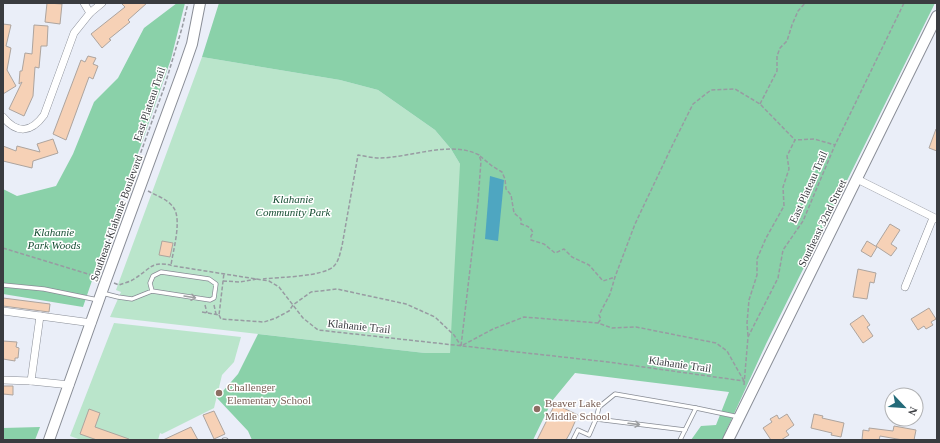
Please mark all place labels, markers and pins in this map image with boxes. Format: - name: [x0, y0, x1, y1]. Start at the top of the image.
- place label: Challenger Elementary School: [227, 381, 311, 406]
- marker: Challenger Elementary School: [214, 388, 224, 398]
- place label: Beaver Lake Middle School: [545, 397, 610, 422]
- marker: Beaver Lake Middle School: [532, 404, 542, 414]

